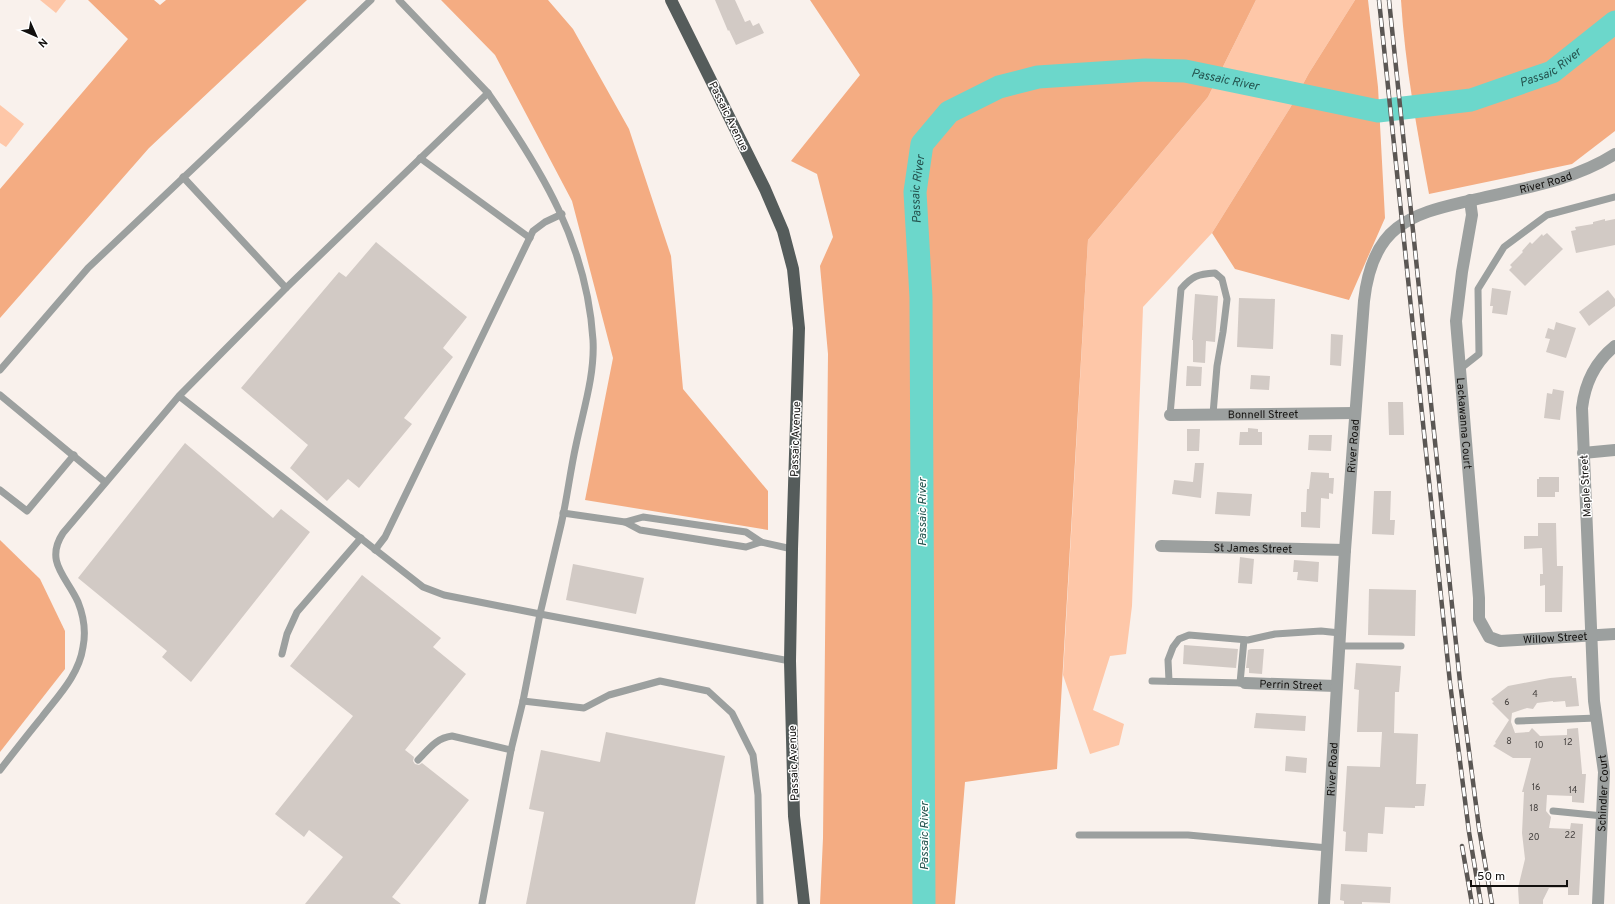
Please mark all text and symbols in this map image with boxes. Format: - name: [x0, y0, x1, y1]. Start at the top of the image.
- north arrow: [16, 16, 56, 56]
- text: N: [35, 35, 50, 50]
- water label: Passaic River: [1518, 44, 1586, 92]
- water label: Passaic River: [1190, 65, 1262, 95]
- street label: Passaic Avenue: [705, 79, 751, 154]
- water label: Passaic River: [908, 153, 929, 224]
- street label: River Road: [1518, 169, 1574, 197]
- street label: Lackawanna Court: [1453, 377, 1474, 470]
- street label: Passaic Avenue: [788, 401, 804, 477]
- street label: Bonnell Street: [1228, 408, 1298, 422]
- street label: River Road: [1345, 418, 1363, 474]
- street label: Maple Street: [1577, 454, 1595, 517]
- water label: Passaic River: [915, 476, 931, 546]
- street label: St James Street: [1214, 541, 1292, 557]
- street label: Willow Street: [1523, 630, 1588, 648]
- street label: Perrin Street: [1259, 677, 1323, 694]
- house number: 4: [1532, 689, 1538, 700]
- house number: 6: [1504, 697, 1510, 708]
- street label: Passaic Avenue: [786, 725, 802, 801]
- house number: 8: [1506, 736, 1512, 747]
- house number: 12: [1564, 737, 1572, 748]
- house number: 10: [1534, 740, 1544, 751]
- street label: River Road: [1324, 742, 1342, 797]
- street label: Schindler Court: [1595, 753, 1612, 832]
- house number: 16: [1532, 782, 1540, 793]
- house number: 14: [1569, 785, 1578, 796]
- water label: Passaic River: [917, 800, 933, 870]
- house number: 18: [1530, 803, 1538, 814]
- house number: 22: [1564, 830, 1576, 841]
- house number: 20: [1528, 832, 1540, 843]
- scale bar: [1471, 862, 1567, 888]
- text: 50 m: [1477, 869, 1505, 885]

